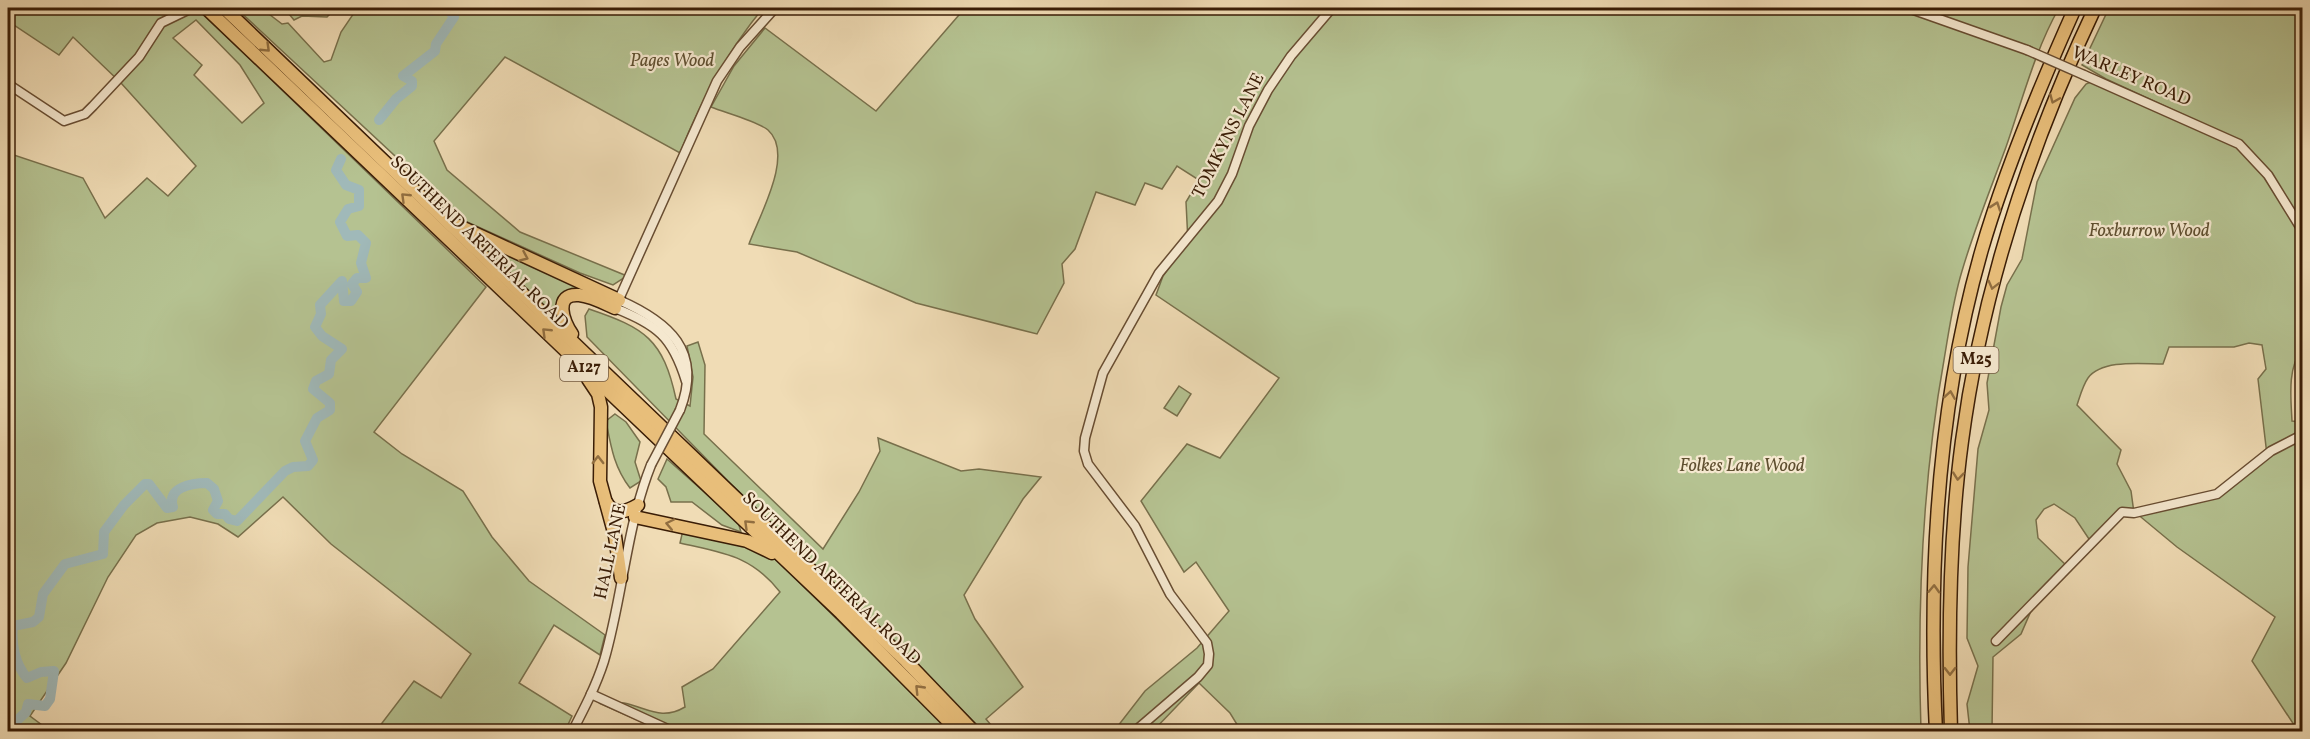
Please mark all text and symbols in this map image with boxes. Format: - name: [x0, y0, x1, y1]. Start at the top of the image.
- one-way arrow: [260, 41, 270, 52]
- street label: WARLEY ROAD: [2068, 41, 2194, 113]
- park label: Pages Wood: [630, 49, 714, 74]
- street label: TOMKYNS LANE: [1187, 69, 1271, 203]
- one-way arrow: [2049, 93, 2061, 104]
- street label: SOUTHEND ARTERIAL ROAD: [384, 151, 574, 335]
- one-way arrow: [401, 194, 412, 205]
- one-way arrow: [1989, 201, 2001, 212]
- park label: Foxburrow Wood: [2088, 219, 2210, 244]
- one-way arrow: [518, 249, 529, 261]
- one-way arrow: [1988, 279, 2001, 289]
- one-way arrow: [543, 328, 554, 339]
- road number: M25: [1954, 347, 1998, 373]
- road number: A127: [560, 355, 608, 381]
- one-way arrow: [1943, 390, 1956, 400]
- park label: Folkes Lane Wood: [1679, 454, 1805, 479]
- one-way arrow: [592, 455, 605, 464]
- one-way arrow: [1952, 472, 1965, 481]
- street label: SOUTHEND ARTERIAL ROAD: [736, 487, 926, 671]
- street label: HALL LANE: [589, 502, 633, 602]
- one-way arrow: [665, 519, 675, 532]
- one-way arrow: [744, 521, 755, 532]
- one-way arrow: [1928, 585, 1941, 594]
- one-way arrow: [1944, 666, 1956, 675]
- one-way arrow: [915, 685, 926, 695]

